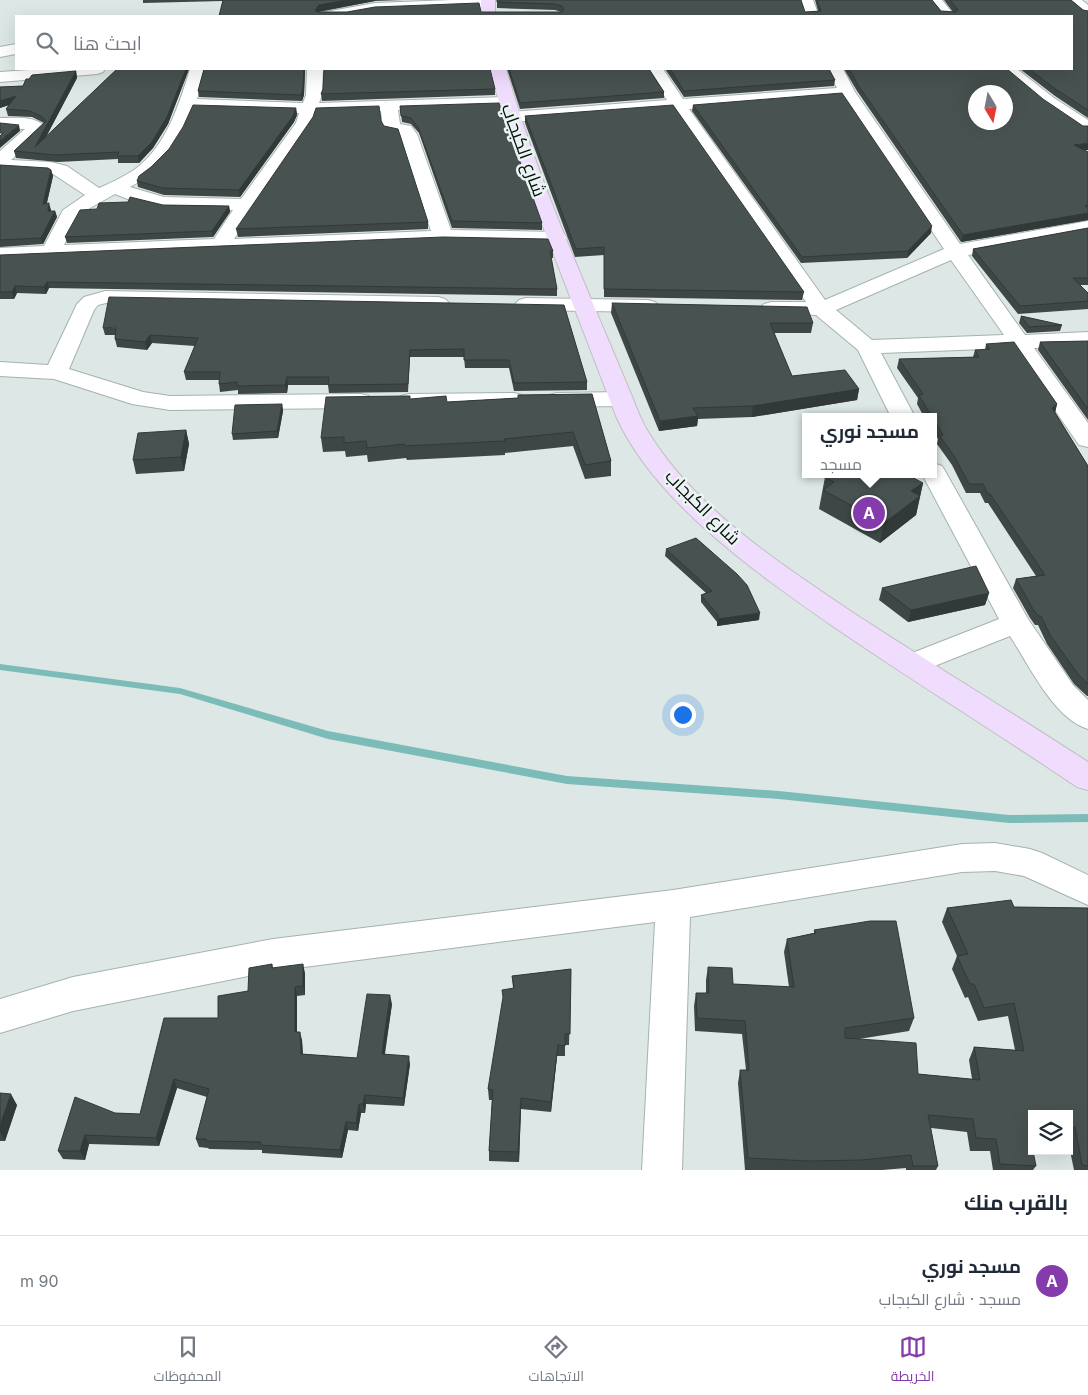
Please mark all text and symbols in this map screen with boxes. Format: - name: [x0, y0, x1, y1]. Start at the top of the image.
- search box: [15, 15, 1073, 70]
- icon: search: [33, 29, 61, 57]
- text: ابحث هنا: [73, 32, 142, 55]
- north arrow: [968, 85, 1013, 130]
- street label: شارع الكبجاب: [496, 101, 550, 200]
- popup: [802, 413, 937, 478]
- text: مسجد نوري: [820, 420, 919, 443]
- text: مسجد: [820, 454, 862, 474]
- street label: شارع الكبجاب: [660, 465, 745, 550]
- pin: A: [853, 494, 885, 532]
- your location: [670, 702, 696, 728]
- map controls: [1028, 1110, 1073, 1155]
- button: layers: [1028, 1110, 1073, 1155]
- text: بالقرب منك: [964, 1190, 1068, 1215]
- text: مسجد نوري: [922, 1255, 1021, 1278]
- text: 90 m: [20, 1271, 59, 1291]
- text: A: [1046, 1271, 1058, 1291]
- text: مسجد · شارع الكبجاب: [879, 1289, 1021, 1309]
- tab: المحفوظات: [153, 1333, 222, 1389]
- tab: الاتجاهات: [529, 1333, 584, 1389]
- tab: الخريطة: [891, 1333, 935, 1389]

